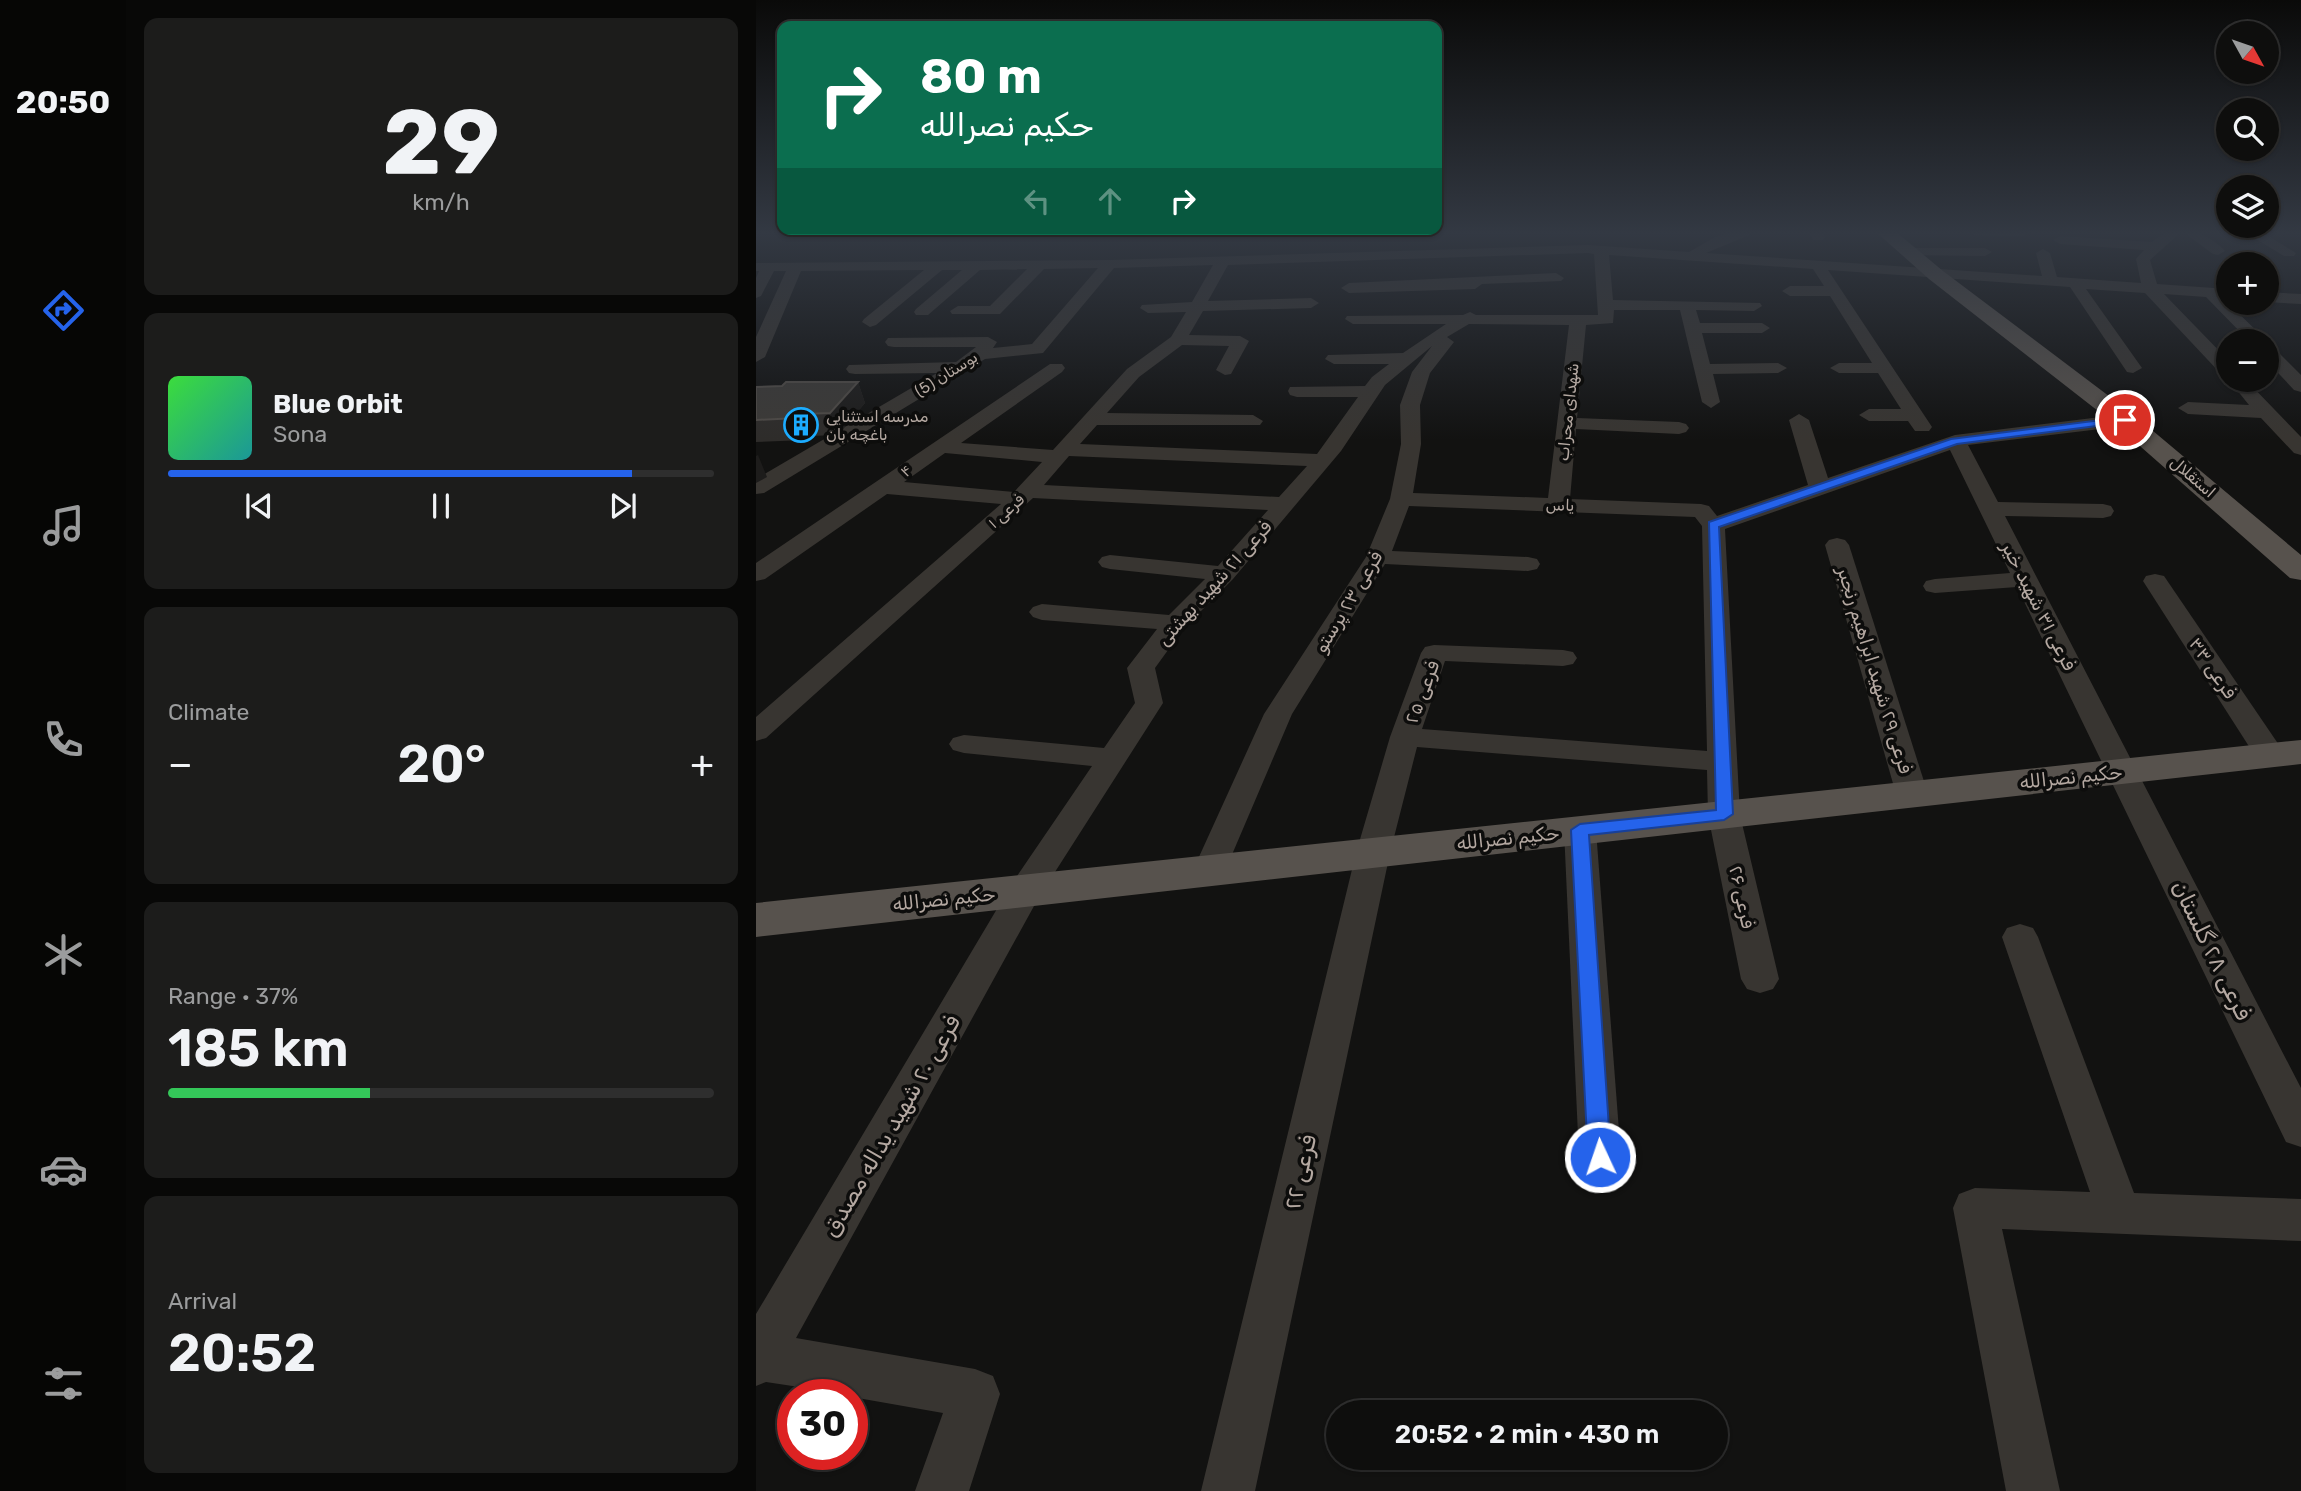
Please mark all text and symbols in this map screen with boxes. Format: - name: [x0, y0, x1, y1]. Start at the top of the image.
- north arrow: [2216, 21, 2278, 84]
- map controls: [2216, 21, 2279, 392]
- text: 80 m: [920, 47, 1042, 105]
- icon: right: [805, 49, 896, 140]
- text: 20:50: [16, 83, 110, 121]
- text: 29: [382, 88, 500, 196]
- button: search: [2216, 98, 2279, 161]
- text: حکیم نصرالله: [920, 106, 1094, 144]
- button: layers: [2216, 175, 2279, 238]
- icon: left: [1018, 182, 1056, 220]
- icon: ahead: [1091, 182, 1129, 220]
- icon: right: [1164, 182, 1202, 220]
- text: km/h: [412, 188, 470, 216]
- button: +: [2216, 252, 2279, 315]
- icon: directions: [39, 286, 88, 335]
- button: −: [2216, 329, 2279, 392]
- street label: بوستان (5): [911, 347, 981, 402]
- street label: شهدای محراب: [1553, 362, 1584, 462]
- text: Blue Orbit: [273, 389, 403, 420]
- pin: [2095, 390, 2155, 450]
- icon: arrive: [2106, 401, 2144, 439]
- building icon: مدرسه استثنایی باغچه بان: [782, 406, 820, 444]
- place label: مدرسه استثنایی باغچه بان: [826, 407, 928, 444]
- text: Sona: [273, 420, 327, 448]
- street label: استقلال: [2167, 452, 2219, 502]
- street label: ۴: [897, 461, 915, 481]
- icon: previous: [240, 487, 278, 525]
- icon: pause: [422, 487, 460, 525]
- icon: next: [604, 487, 642, 525]
- street label: فرعی ۱: [984, 490, 1029, 533]
- street label: یاس: [1545, 495, 1575, 515]
- icon: music: [39, 501, 88, 550]
- street label: فرعی ۲۱ شهید بهشتی: [1152, 516, 1276, 650]
- street label: فرعی ۳۱ شهید خیر: [1996, 537, 2081, 674]
- street label: فرعی ۲۳ پرستو: [1309, 547, 1389, 658]
- street label: فرعی ۲۹ شهید ابراهیم رنجبر: [1831, 563, 1918, 777]
- street label: فرعی ۳۳: [2184, 633, 2242, 703]
- street label: فرعی ۲۵: [1400, 657, 1445, 727]
- text: Climate: [168, 698, 249, 726]
- icon: phone: [39, 715, 88, 764]
- text: 20°: [397, 733, 486, 795]
- text: −: [168, 741, 193, 787]
- text: +: [690, 741, 714, 787]
- street label: حکیم نصرالله: [2018, 760, 2124, 795]
- street label: حکیم نصرالله: [1455, 821, 1561, 856]
- street label: فرعی ۲۶: [1724, 863, 1760, 931]
- street label: فرعی ۲۸ گلستان: [2166, 875, 2258, 1025]
- street label: حکیم نصرالله: [891, 882, 997, 917]
- icon: climate: [39, 930, 88, 979]
- text: Range · 37%: [168, 982, 298, 1010]
- street label: فرعی ۲۰ شهید یداله مصدق: [816, 1010, 966, 1242]
- text: 185 km: [168, 1017, 349, 1079]
- position arrow: [1563, 1120, 1637, 1194]
- street label: فرعی ۲۲: [1278, 1132, 1322, 1212]
- icon: car: [39, 1145, 88, 1194]
- text: Arrival: [168, 1287, 237, 1315]
- text: 20:52: [168, 1322, 316, 1384]
- icon: filters: [39, 1359, 88, 1408]
- speed limit sign: 30: [777, 1379, 868, 1470]
- text: 20:52 · 2 min · 430 m: [1395, 1419, 1659, 1450]

